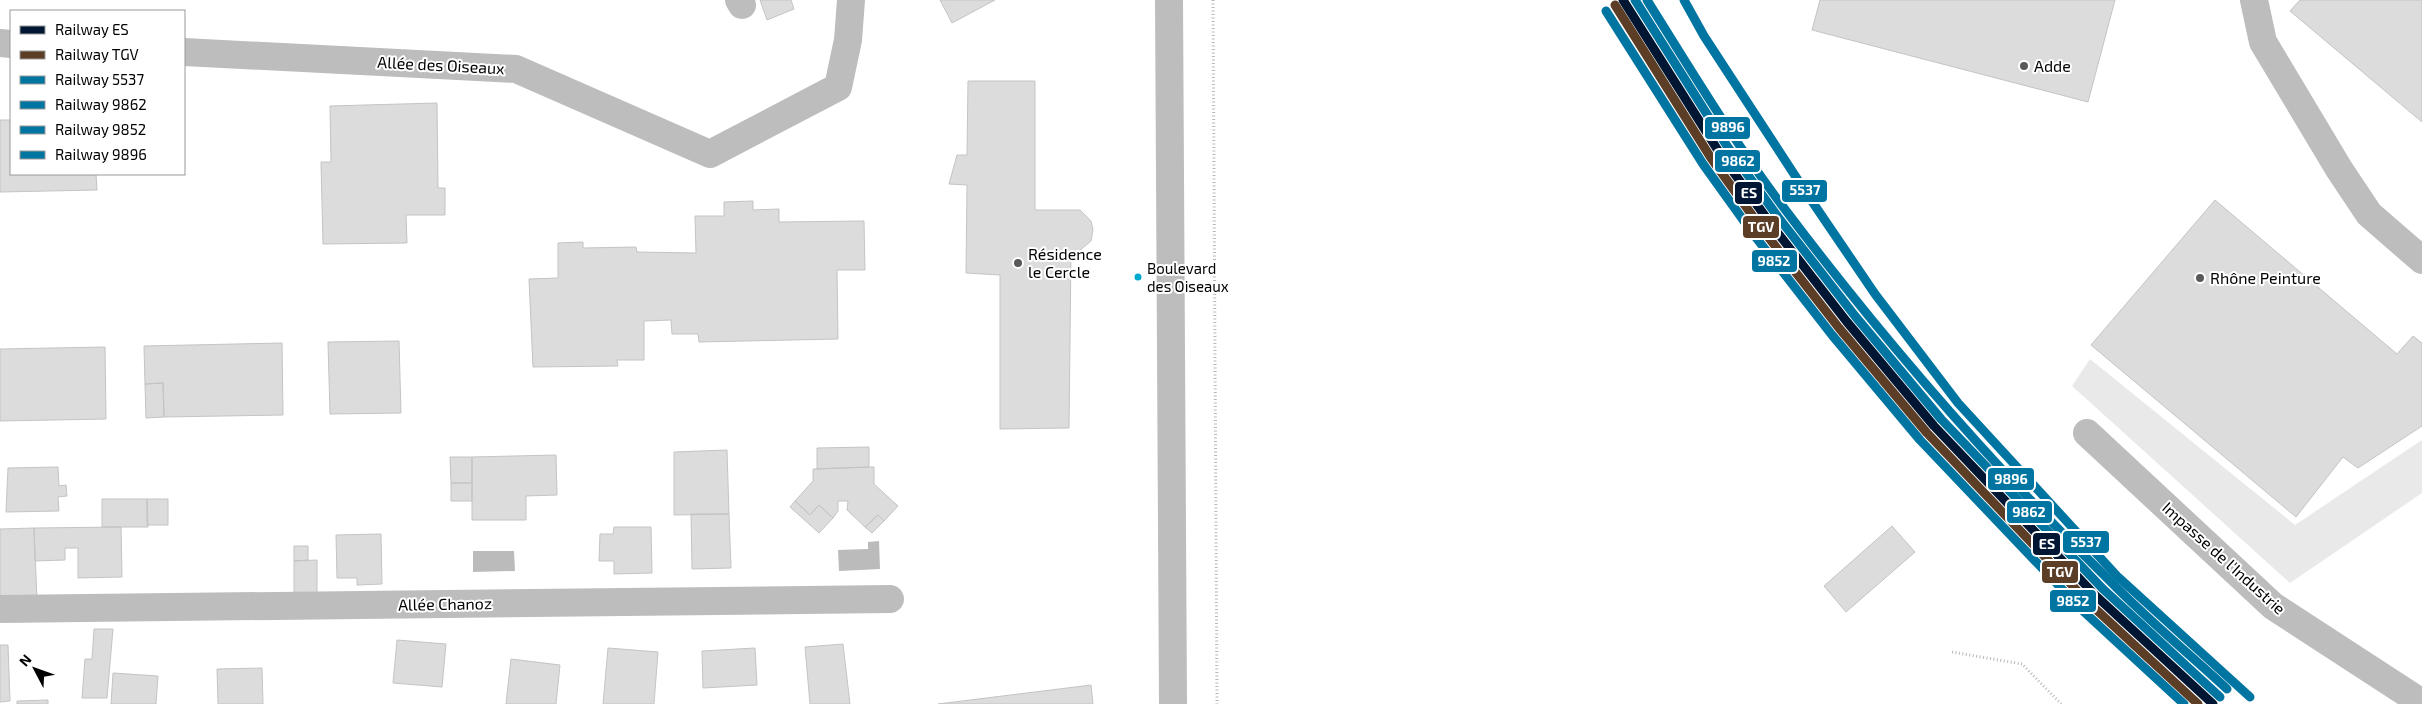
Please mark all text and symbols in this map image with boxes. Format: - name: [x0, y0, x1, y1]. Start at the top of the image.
- legend: [10, 10, 185, 175]
- text: Railway ES: [55, 20, 129, 38]
- text: Railway TGV: [55, 45, 139, 63]
- street label: Allée des Oiseaux: [377, 52, 506, 77]
- place label: Adde: [2034, 56, 2071, 75]
- marker: Adde: [2018, 60, 2030, 72]
- text: Railway 5537: [55, 70, 144, 88]
- text: Railway 9862: [55, 95, 147, 113]
- line badge: 9896: [1704, 116, 1751, 140]
- text: 9896: [1711, 118, 1745, 135]
- text: Railway 9852: [55, 120, 146, 138]
- text: Railway 9896: [55, 145, 147, 163]
- line badge: 9862: [1714, 149, 1761, 173]
- text: 9862: [1721, 152, 1755, 169]
- line badge: 5537: [1781, 179, 1828, 203]
- line badge: ES: [1734, 181, 1763, 205]
- text: 5537: [1790, 181, 1821, 198]
- text: ES: [1741, 184, 1757, 201]
- line badge: TGV: [1742, 215, 1780, 239]
- text: TGV: [1748, 218, 1774, 235]
- place label: Résidence le Cercle: [1028, 244, 1102, 281]
- line badge: 9852: [1751, 249, 1798, 273]
- text: 9852: [1758, 252, 1790, 269]
- marker: Résidence le Cercle: [1012, 257, 1024, 269]
- place label: Boulevard des Oiseaux: [1147, 259, 1229, 295]
- place label: Rhône Peinture: [2210, 268, 2321, 287]
- marker: Boulevard des Oiseaux: [1133, 272, 1143, 282]
- marker: Rhône Peinture: [2194, 272, 2206, 284]
- line badge: 9896: [1987, 467, 2035, 491]
- text: 9896: [1994, 470, 2028, 487]
- street label: Impasse de l'Industrie: [2159, 497, 2290, 618]
- line badge: 9862: [2006, 500, 2053, 524]
- text: 9862: [2012, 503, 2046, 520]
- line badge: 5537: [2062, 530, 2110, 554]
- line badge: ES: [2032, 532, 2061, 556]
- text: 5537: [2071, 533, 2102, 550]
- text: ES: [2039, 535, 2055, 552]
- line badge: TGV: [2041, 560, 2079, 584]
- text: TGV: [2047, 563, 2073, 580]
- line badge: 9852: [2049, 589, 2097, 613]
- text: 9852: [2057, 592, 2089, 609]
- street label: Allée Chanoz: [398, 593, 492, 614]
- north arrow: [10, 644, 60, 694]
- text: N: [15, 651, 35, 670]

